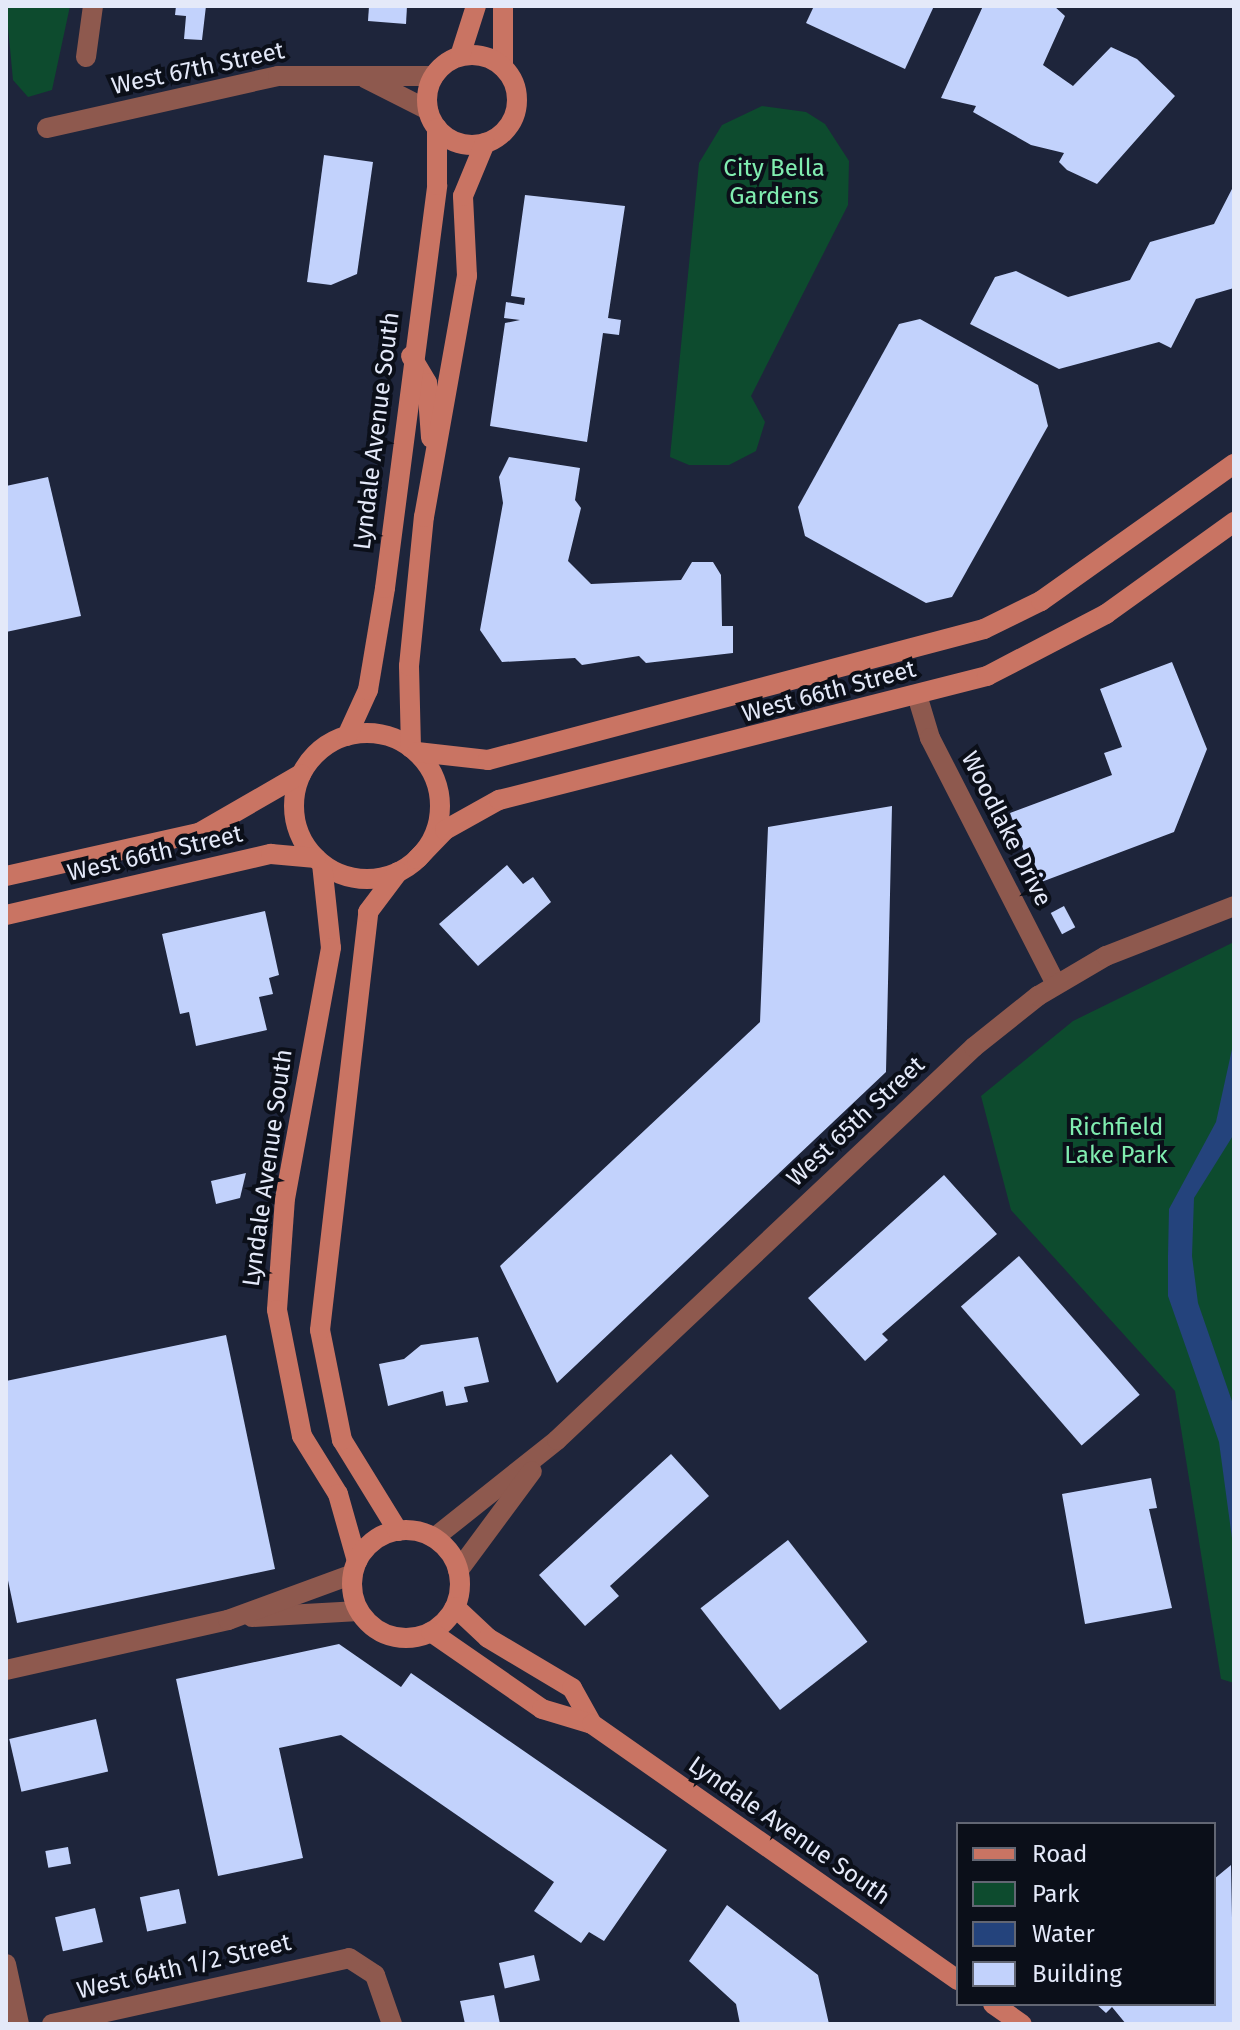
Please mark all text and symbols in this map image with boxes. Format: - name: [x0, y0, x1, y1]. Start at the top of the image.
- street label: West 67th Street: [109, 37, 287, 101]
- park label: City Bella Gardens: [723, 155, 825, 211]
- street label: Lyndale Avenue South: [348, 310, 406, 552]
- street label: West 66th Street: [739, 655, 919, 729]
- street label: Woodlake Drive: [955, 747, 1057, 911]
- street label: West 66th Street: [65, 820, 245, 888]
- street label: Lyndale Avenue South: [237, 1047, 299, 1289]
- street label: West 65th Street: [781, 1051, 931, 1193]
- park label: Richfield Lake Park: [1064, 1114, 1168, 1170]
- street label: Lyndale Avenue South: [683, 1751, 895, 1911]
- legend: [956, 1822, 1216, 2006]
- text: Road: [1032, 1840, 1087, 1868]
- text: Park: [1032, 1880, 1079, 1908]
- text: Water: [1032, 1920, 1095, 1948]
- street label: West 64th 1/2 Street: [74, 1928, 294, 2006]
- text: Building: [1032, 1960, 1122, 1988]

